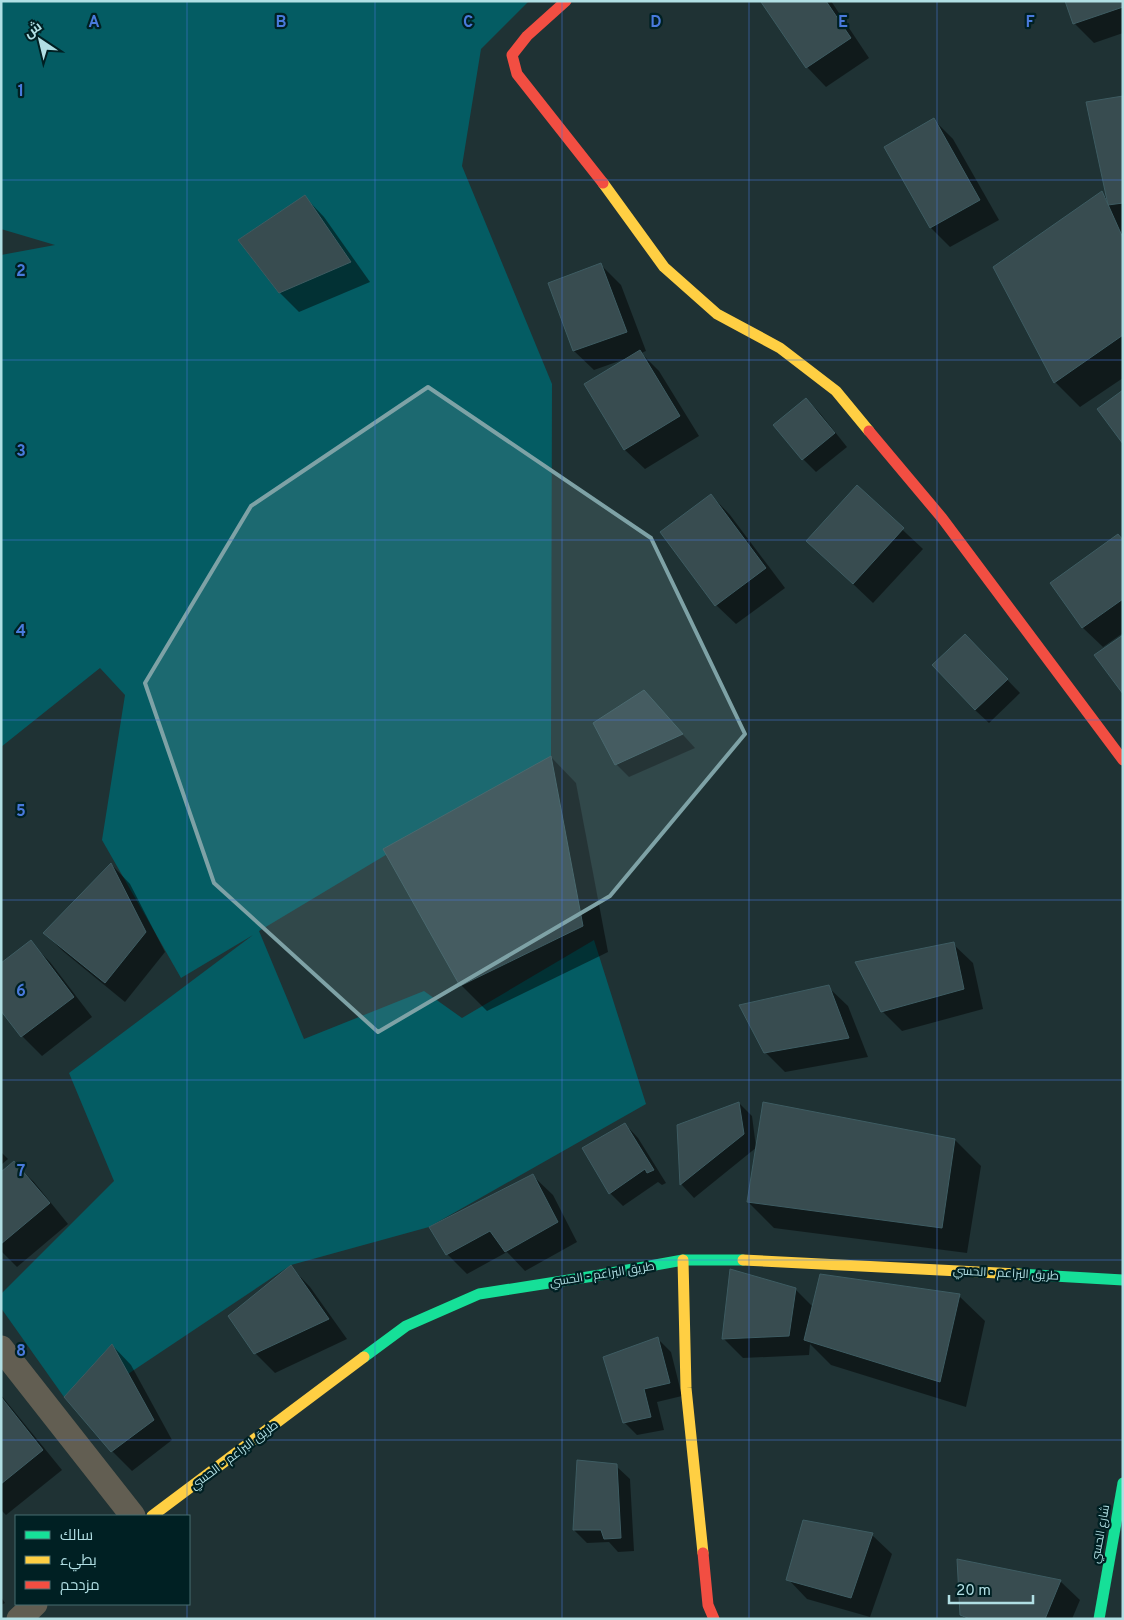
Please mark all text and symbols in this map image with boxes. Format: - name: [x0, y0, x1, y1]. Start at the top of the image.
- text: A: [88, 13, 100, 33]
- text: B: [275, 13, 287, 33]
- text: C: [463, 13, 473, 33]
- text: D: [650, 13, 662, 33]
- text: E: [838, 13, 848, 33]
- text: F: [1025, 13, 1035, 33]
- north arrow: [15, 15, 65, 65]
- text: ش: [21, 18, 46, 43]
- text: 1: [18, 82, 24, 102]
- text: 2: [16, 262, 26, 282]
- text: 3: [16, 442, 26, 462]
- text: 4: [16, 622, 26, 642]
- text: 5: [16, 802, 26, 822]
- text: 6: [16, 982, 26, 1002]
- text: 7: [17, 1162, 25, 1182]
- street label: طريق البراعم - الحسي: [549, 1259, 656, 1292]
- street label: طريق البراعم - الحسي: [953, 1263, 1059, 1286]
- text: 8: [16, 1342, 26, 1362]
- street label: طريق البراعم - الحسي: [187, 1417, 282, 1495]
- street label: شارع الحسي: [1088, 1503, 1115, 1565]
- legend: [15, 1515, 190, 1605]
- text: سالك: [60, 1527, 93, 1546]
- text: بطيء: [60, 1552, 97, 1572]
- scale bar: [949, 1572, 1033, 1604]
- text: مزدحم: [60, 1577, 100, 1596]
- text: 20 m: [956, 1582, 991, 1601]

